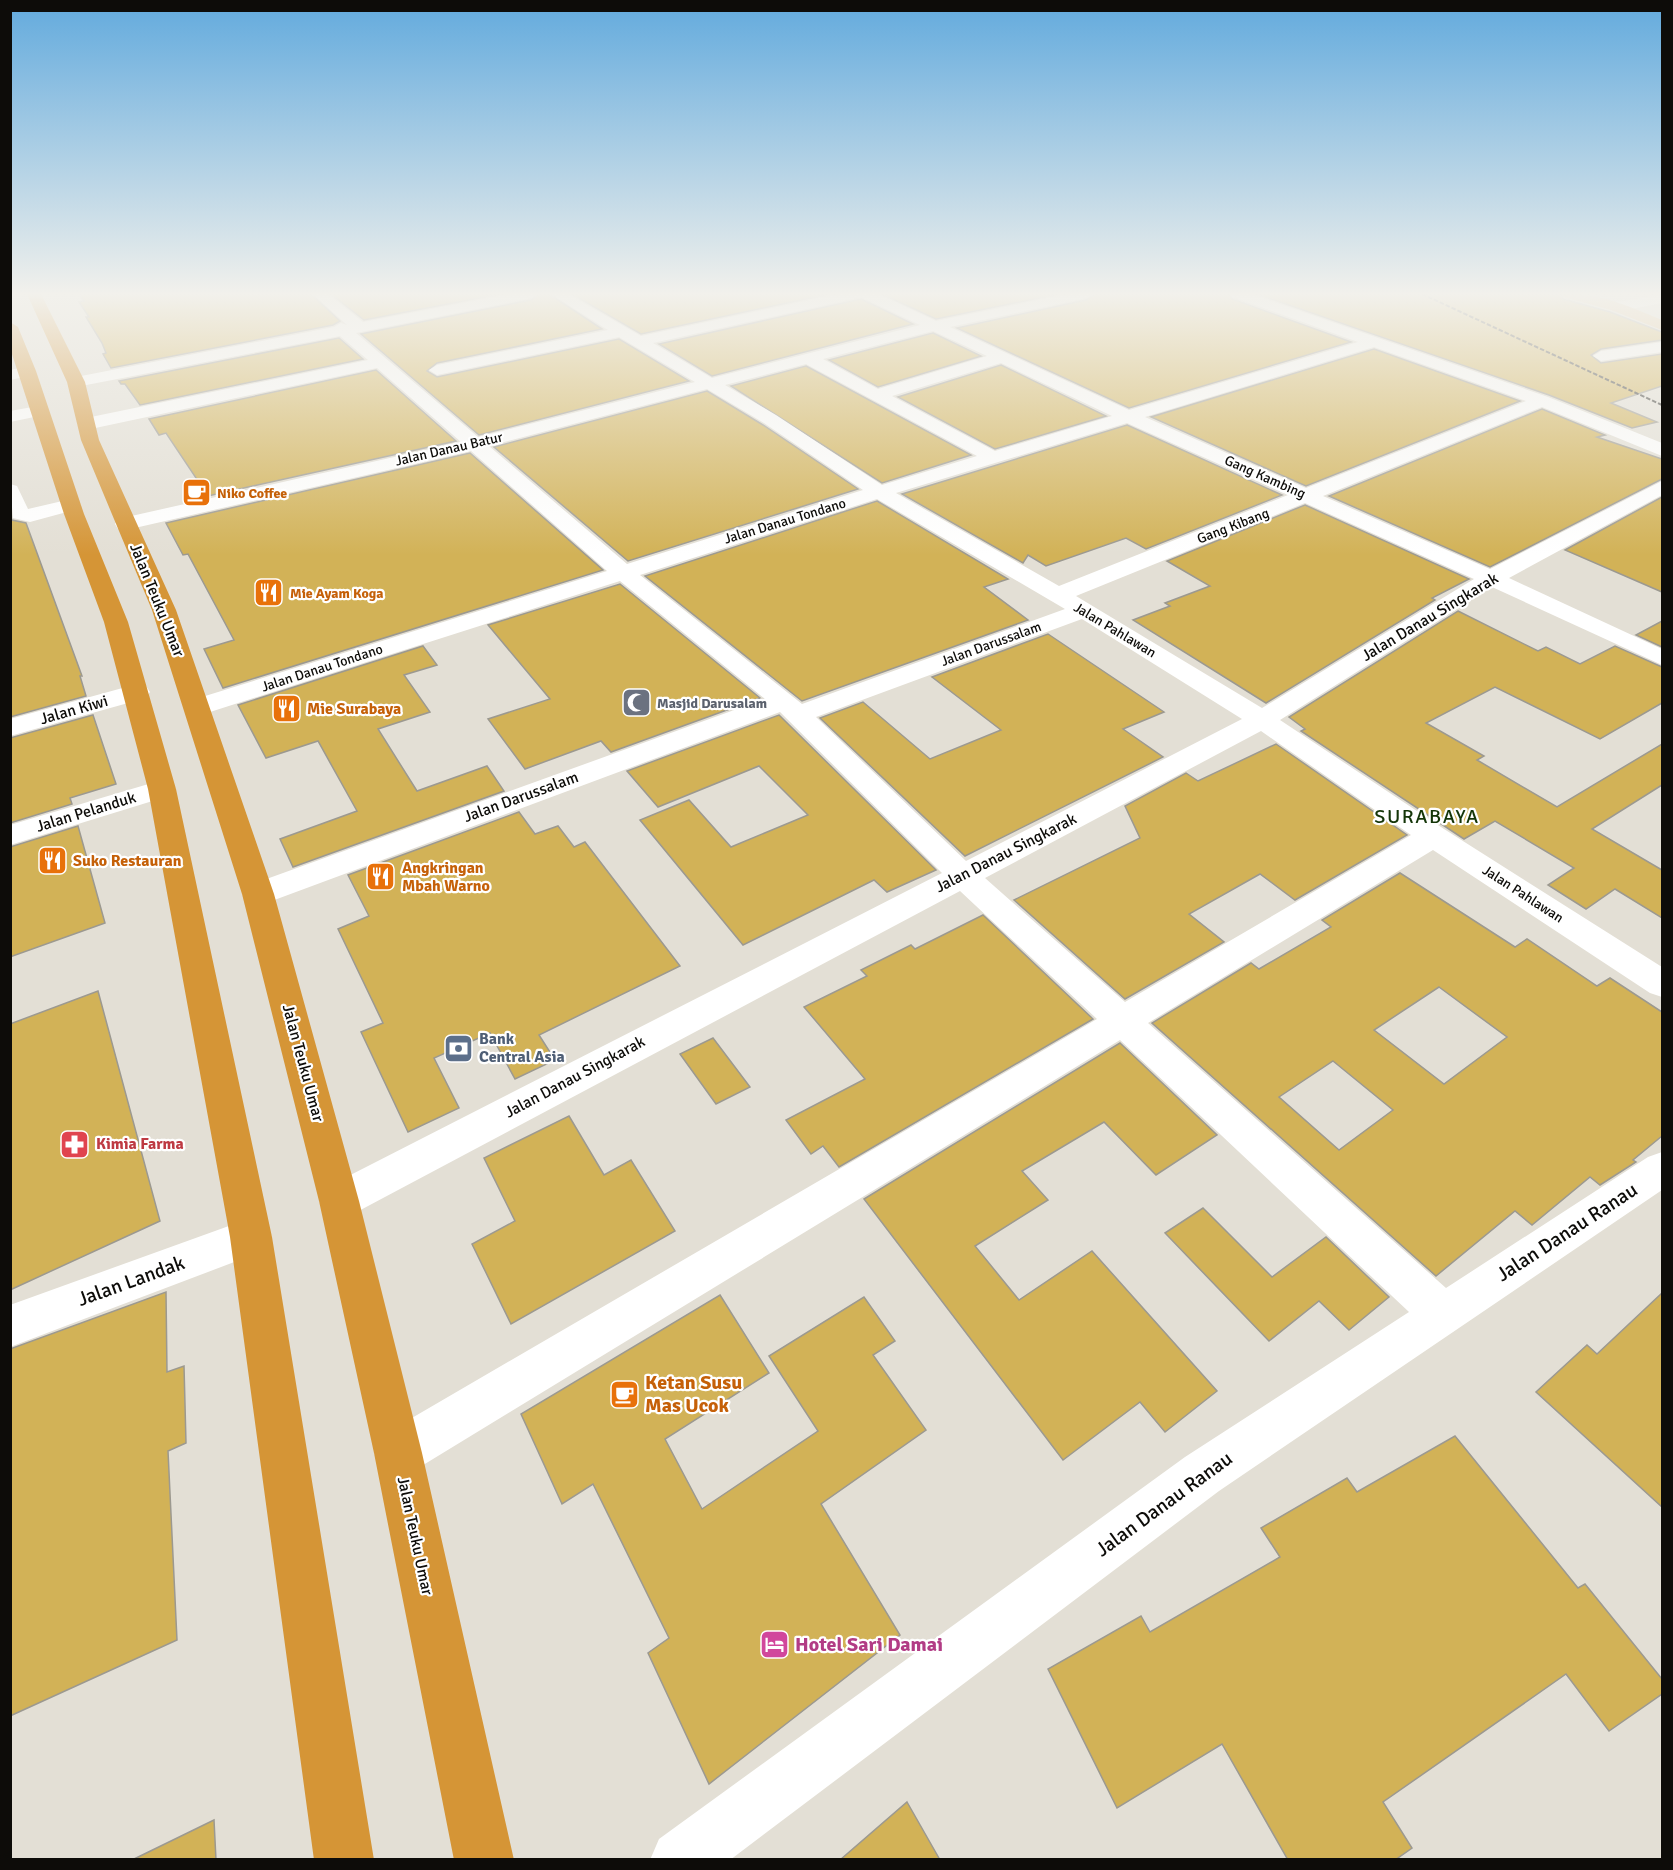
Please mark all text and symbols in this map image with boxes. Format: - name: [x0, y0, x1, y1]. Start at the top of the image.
- street label: Jalan Danau Batur: [394, 428, 505, 470]
- street label: Gang Kambing: [1222, 452, 1308, 502]
- cafe icon: Niko Coffee: [180, 477, 212, 509]
- place label: Niko Coffee: [217, 485, 287, 502]
- street label: Jalan Danau Tondano: [722, 494, 848, 548]
- street label: Gang Kibang: [1195, 504, 1271, 548]
- street label: Jalan Teuku Umar: [125, 540, 189, 660]
- street label: Jalan Danau Singkarak: [1358, 568, 1502, 666]
- restaurant icon: Mie Ayam Koga: [253, 577, 285, 609]
- place label: Mie Ayam Koga: [290, 585, 383, 602]
- street label: Jalan Pahlawan: [1071, 599, 1159, 661]
- street label: Jalan Darussalam: [939, 618, 1043, 670]
- street label: Jalan Danau Tondano: [259, 640, 385, 696]
- mosque icon: Masjid Darusalam: [620, 687, 652, 719]
- street label: Jalan Kiwi: [38, 691, 110, 729]
- restaurant icon: Mie Surabaya: [270, 693, 302, 725]
- place label: Masjid Darusalam: [657, 695, 767, 712]
- place label: Mie Surabaya: [307, 699, 401, 719]
- street label: Jalan Darussalam: [461, 767, 581, 827]
- street label: Jalan Pelanduk: [34, 787, 138, 837]
- district label: SURABAYA: [1374, 804, 1480, 829]
- street label: Jalan Danau Singkarak: [932, 809, 1080, 897]
- restaurant icon: Suko Restauran: [36, 845, 68, 877]
- place label: Suko Restauran: [73, 851, 182, 871]
- place label: Angkringan Mbah Warno: [402, 858, 490, 896]
- restaurant icon: Angkringan Mbah Warno: [365, 861, 397, 893]
- street label: Jalan Pahlawan: [1479, 862, 1567, 926]
- street label: Jalan Teuku Umar: [278, 1002, 328, 1124]
- place label: Bank Central Asia: [479, 1029, 565, 1067]
- bank icon: Bank Central Asia: [442, 1032, 474, 1064]
- street label: Jalan Danau Singkarak: [502, 1032, 648, 1122]
- pharmacy icon: Kimia Farma: [59, 1128, 91, 1160]
- place label: Kimia Farma: [96, 1134, 184, 1154]
- street label: Jalan Danau Ranau: [1492, 1177, 1642, 1287]
- street label: Jalan Landak: [74, 1250, 188, 1312]
- place label: Ketan Susu Mas Ucok: [645, 1370, 742, 1418]
- cafe icon: Ketan Susu Mas Ucok: [608, 1378, 640, 1410]
- street label: Jalan Danau Ranau: [1091, 1446, 1237, 1562]
- street label: Jalan Teuku Umar: [393, 1475, 437, 1597]
- hotel icon: Hotel Sari Damai: [758, 1628, 790, 1660]
- place label: Hotel Sari Damai: [795, 1632, 943, 1657]

